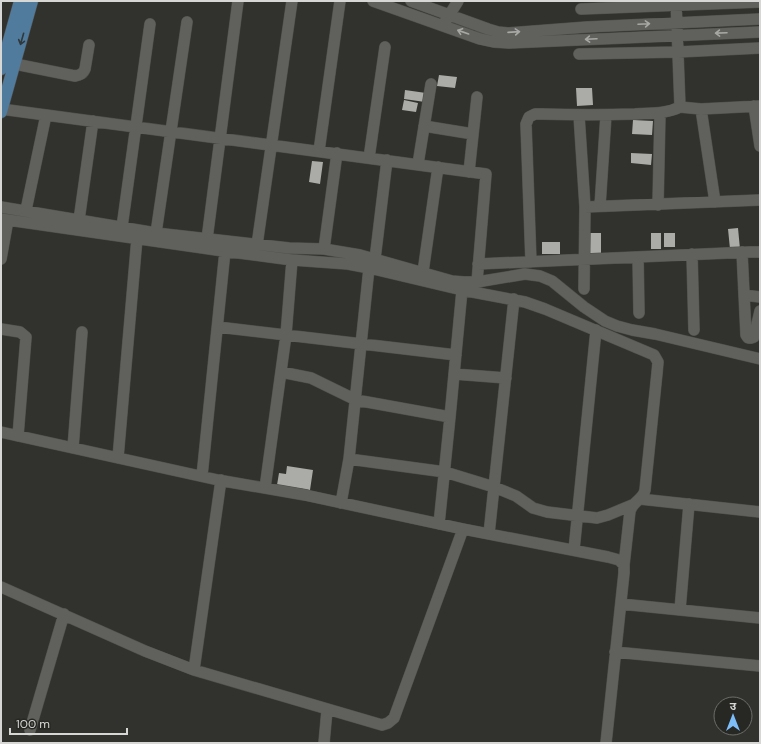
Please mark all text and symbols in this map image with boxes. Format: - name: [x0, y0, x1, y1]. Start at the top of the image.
- one-way arrow: [637, 21, 650, 28]
- one-way arrow: [457, 28, 469, 36]
- one-way arrow: [507, 29, 520, 36]
- one-way arrow: [715, 30, 728, 37]
- one-way arrow: [18, 32, 25, 45]
- one-way arrow: [585, 35, 598, 43]
- north arrow: [713, 696, 753, 736]
- text: उ: [730, 699, 737, 713]
- scale bar: [10, 710, 127, 736]
- text: 100 m: [16, 716, 50, 732]

